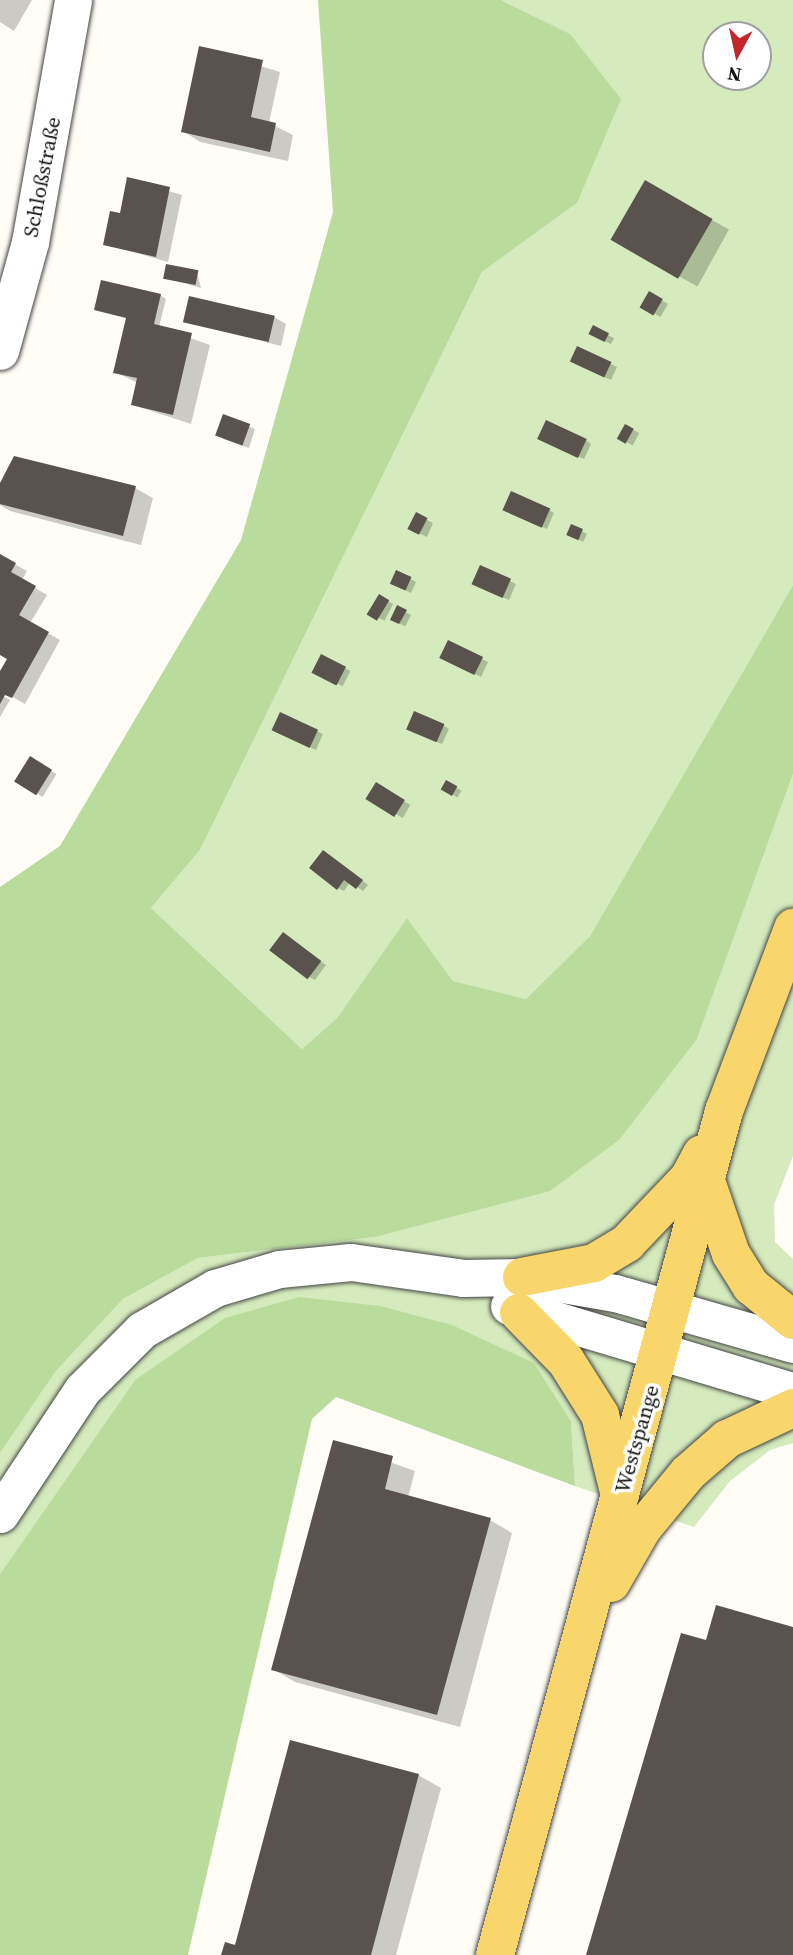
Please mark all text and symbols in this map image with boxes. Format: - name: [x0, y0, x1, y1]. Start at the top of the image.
- north arrow: [702, 21, 772, 91]
- text: N: [726, 61, 743, 89]
- street label: Schloßstraße: [18, 115, 66, 239]
- street label: Westspange: [610, 1382, 664, 1496]

